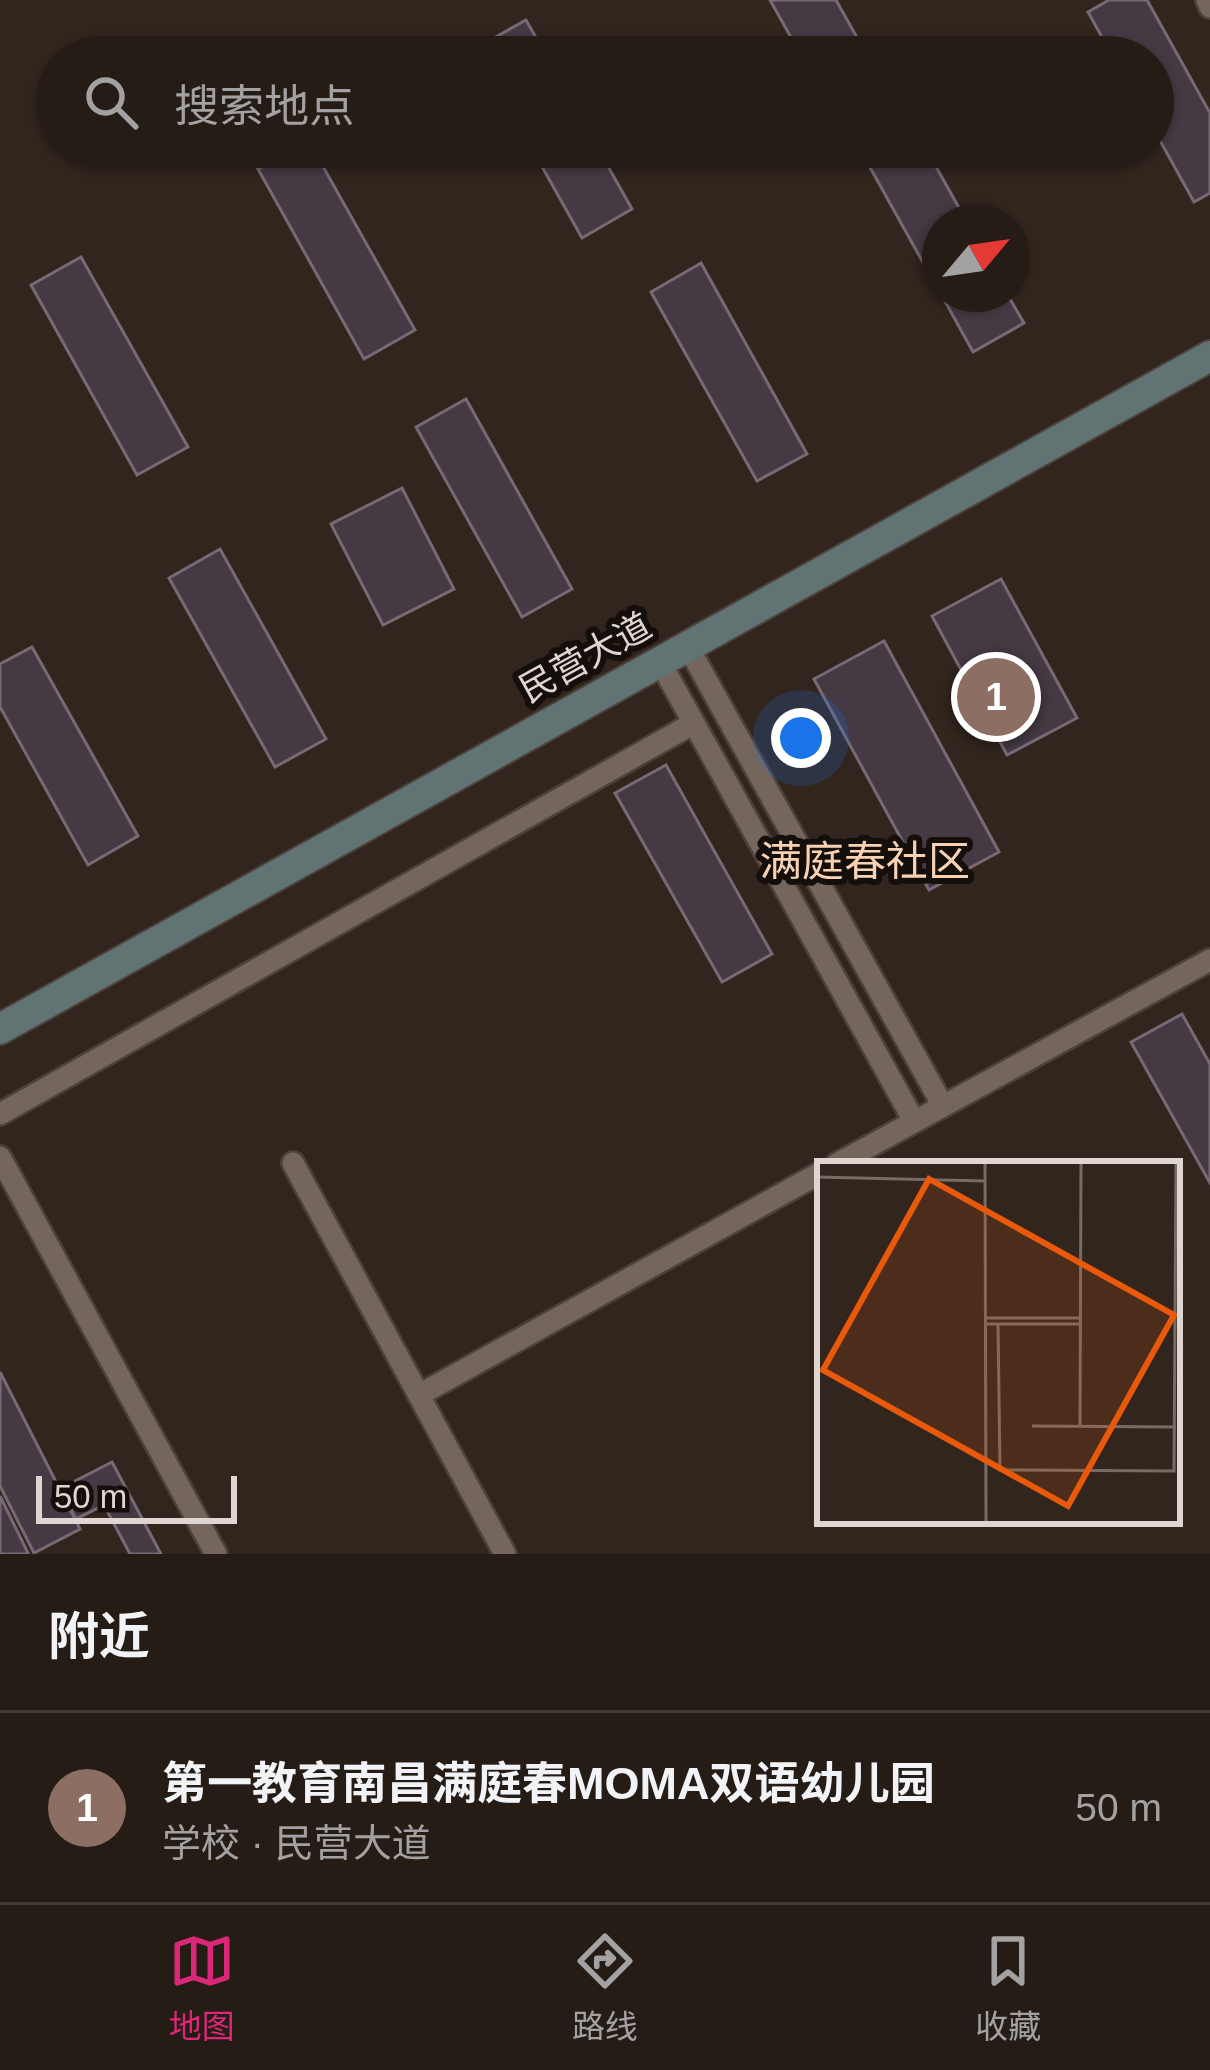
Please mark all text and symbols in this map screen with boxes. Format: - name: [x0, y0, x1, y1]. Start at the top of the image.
- search box: [36, 36, 1174, 168]
- icon: search: [78, 69, 144, 135]
- text: 搜索地点: [174, 81, 354, 132]
- north arrow: [922, 204, 1030, 312]
- street label: 民营大道: [512, 605, 658, 710]
- pin: 1: [957, 652, 1035, 742]
- your location: [771, 708, 831, 768]
- district label: 满庭春社区: [760, 838, 970, 885]
- inset map: [817, 1161, 1180, 1524]
- scale bar: [36, 1470, 237, 1523]
- text: 50 m: [54, 1478, 127, 1515]
- text: 附近: [48, 1608, 150, 1665]
- text: 第一教育南昌满庭春MOMA双语幼儿园: [162, 1758, 934, 1809]
- text: 1: [76, 1786, 98, 1829]
- text: 50 m: [1075, 1786, 1162, 1829]
- text: 学校 · 民营大道: [162, 1822, 431, 1865]
- tab: 地图: [169, 1928, 235, 2048]
- tab: 路线: [572, 1928, 638, 2048]
- tab: 收藏: [975, 1928, 1041, 2048]

